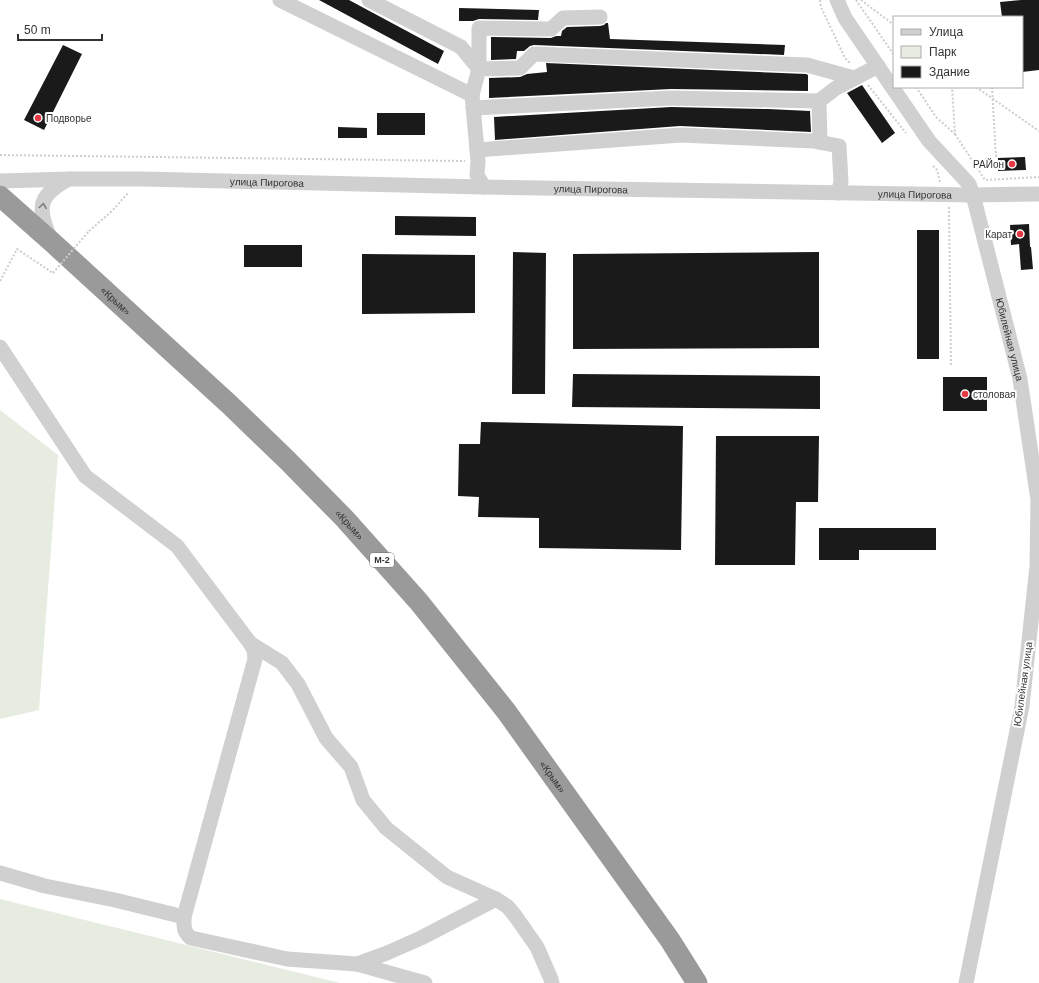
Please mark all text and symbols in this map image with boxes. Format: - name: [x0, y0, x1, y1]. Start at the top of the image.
- scale bar: [18, 16, 102, 42]
- legend: [893, 16, 1023, 88]
- text: 50 m: [24, 23, 51, 37]
- text: Улица: [929, 25, 963, 39]
- text: Парк: [929, 45, 957, 59]
- text: Здание: [929, 65, 970, 79]
- marker: Подворье: [33, 113, 43, 123]
- place label: Подворье: [46, 113, 92, 124]
- place label: РАЙон: [973, 158, 1004, 170]
- marker: РАЙон: [1007, 159, 1017, 169]
- street label: улица Пирогова: [230, 176, 304, 188]
- street label: улица Пирогова: [554, 183, 628, 195]
- street label: улица Пирогова: [878, 188, 952, 200]
- one-way arrow: [38, 203, 47, 209]
- place label: Карат: [985, 229, 1012, 240]
- marker: Карат: [1015, 229, 1025, 239]
- street label: «Крым»: [99, 284, 133, 317]
- street label: Юбилейная улица: [994, 297, 1026, 382]
- marker: столовая: [960, 389, 970, 399]
- place label: столовая: [973, 389, 1016, 400]
- street label: «Крым»: [333, 507, 366, 542]
- road number: М-2: [370, 553, 394, 567]
- street label: Юбилейная улица: [1012, 641, 1034, 727]
- street label: «Крым»: [538, 758, 568, 795]

